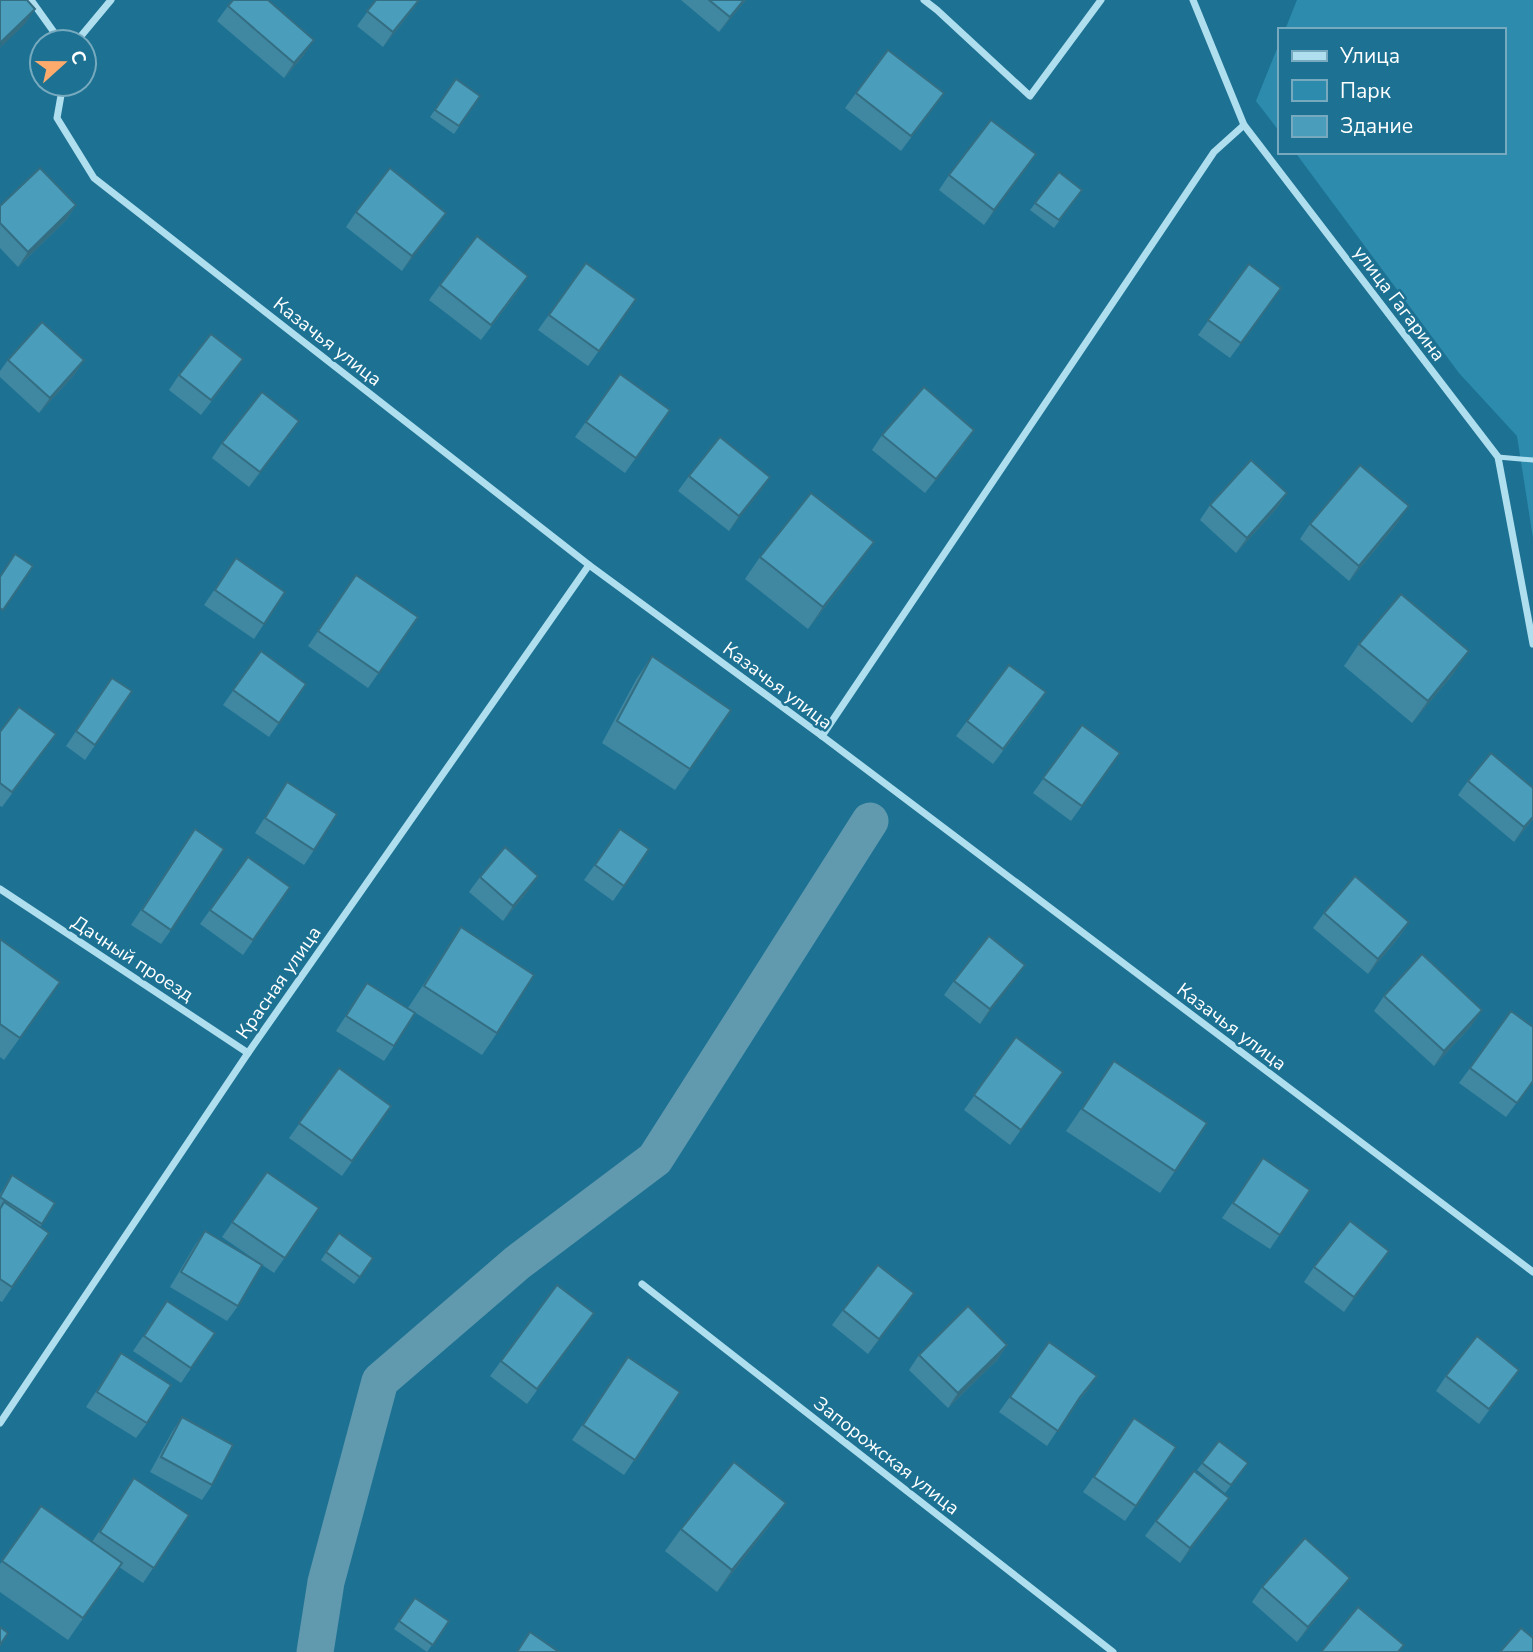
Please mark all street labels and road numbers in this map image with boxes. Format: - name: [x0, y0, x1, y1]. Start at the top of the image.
- street label: улица Гагарина: [1347, 241, 1451, 367]
- street label: Казачья улица: [268, 291, 387, 392]
- street label: Казачья улица: [717, 636, 838, 736]
- street label: Дачный проезд: [66, 910, 199, 1008]
- street label: Красная улица: [230, 921, 327, 1044]
- street label: Казачья улица: [1171, 977, 1292, 1077]
- street label: Запорожская улица: [808, 1391, 965, 1521]

